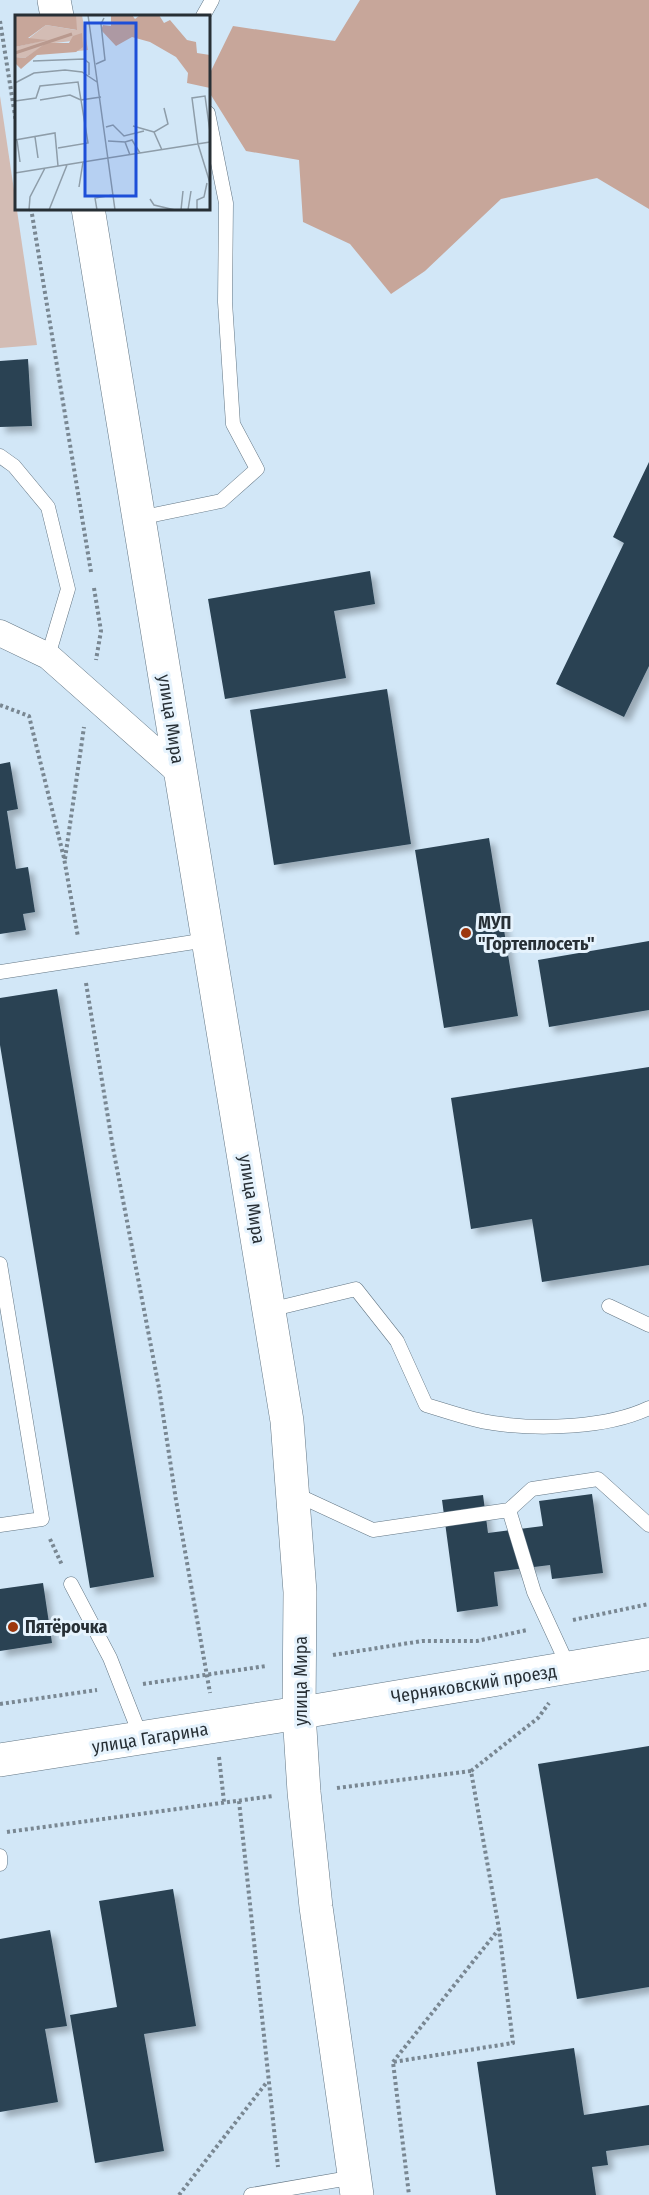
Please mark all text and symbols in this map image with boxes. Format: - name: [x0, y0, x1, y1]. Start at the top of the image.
- inset map: [15, 15, 210, 210]
- street label: улица Мира: [153, 673, 189, 765]
- place label: МУП "Гортеплосеть": [478, 912, 595, 955]
- marker: МУП "Гортеплосеть": [459, 926, 473, 940]
- street label: улица Мира: [234, 1153, 270, 1245]
- place label: Пятёрочка: [25, 1616, 107, 1638]
- marker: Пятёрочка: [6, 1620, 20, 1634]
- street label: улица Мира: [290, 1636, 312, 1726]
- street label: Черняковский проезд: [390, 1660, 558, 1708]
- street label: улица Гагарина: [90, 1718, 210, 1758]

